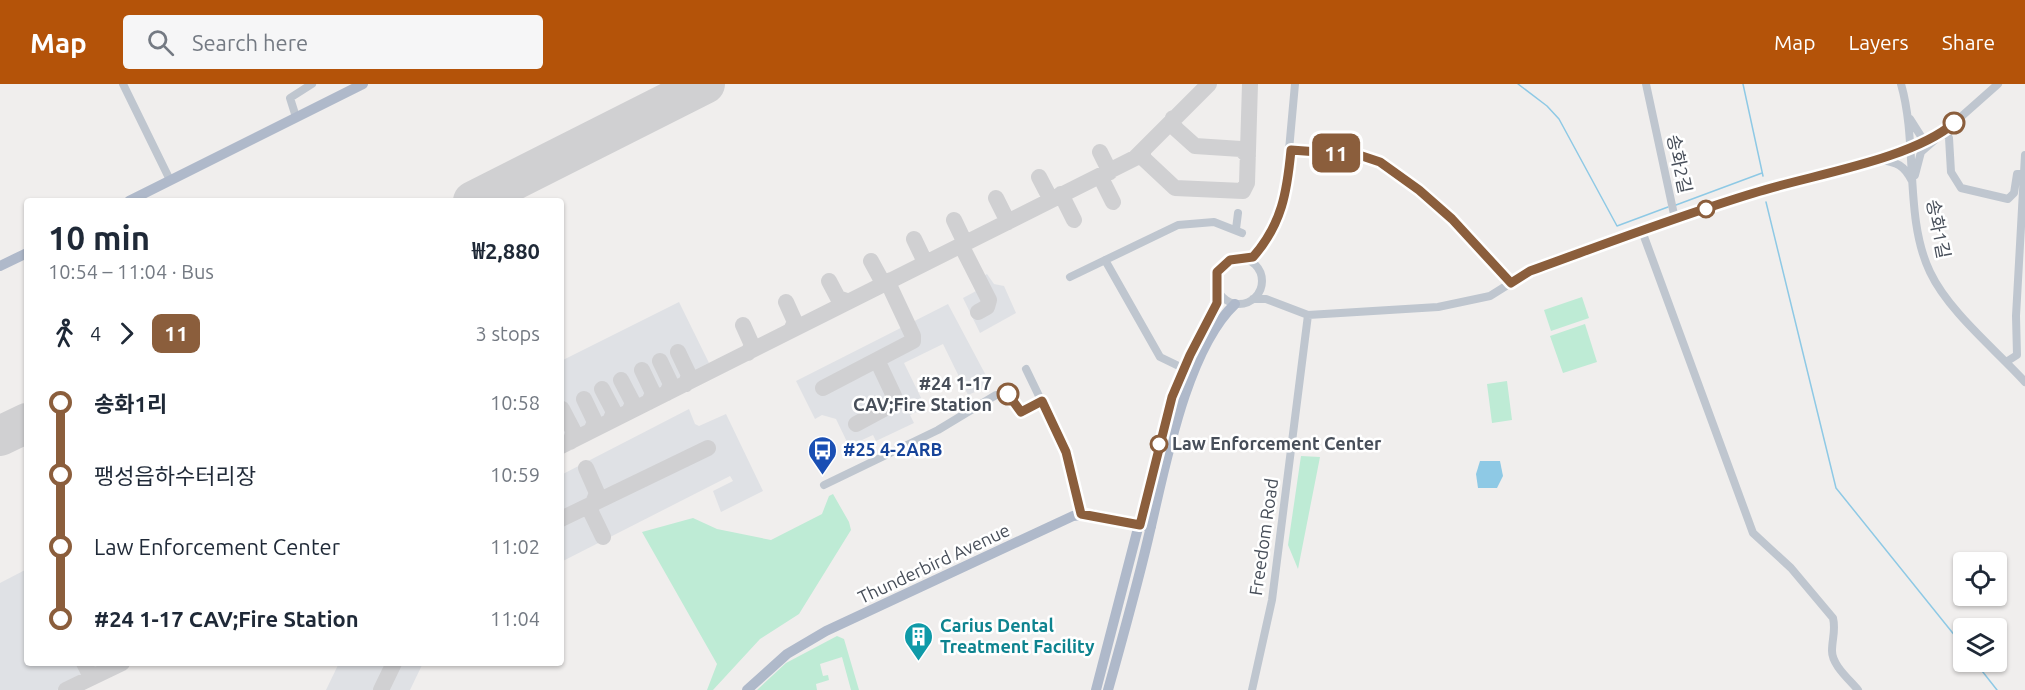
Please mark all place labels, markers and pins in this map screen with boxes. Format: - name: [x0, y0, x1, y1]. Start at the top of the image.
- unlabelled marker: [1943, 112, 1965, 134]
- unlabelled marker: [1697, 200, 1715, 218]
- place label: #24 1-17 CAV;Fire Station: [853, 373, 992, 414]
- marker: #24 1-17 CAV;Fire Station: [997, 383, 1019, 405]
- place label: Law Enforcement Center: [1172, 433, 1382, 453]
- bus stop icon: #25 4-2ARB: [806, 434, 838, 476]
- marker: Law Enforcement Center: [1150, 435, 1168, 453]
- place label: #25 4-2ARB: [843, 439, 943, 459]
- place label: Carius Dental Treatment Facility: [940, 615, 1095, 656]
- building icon: Carius Dental Treatment Facility: [903, 620, 935, 662]

